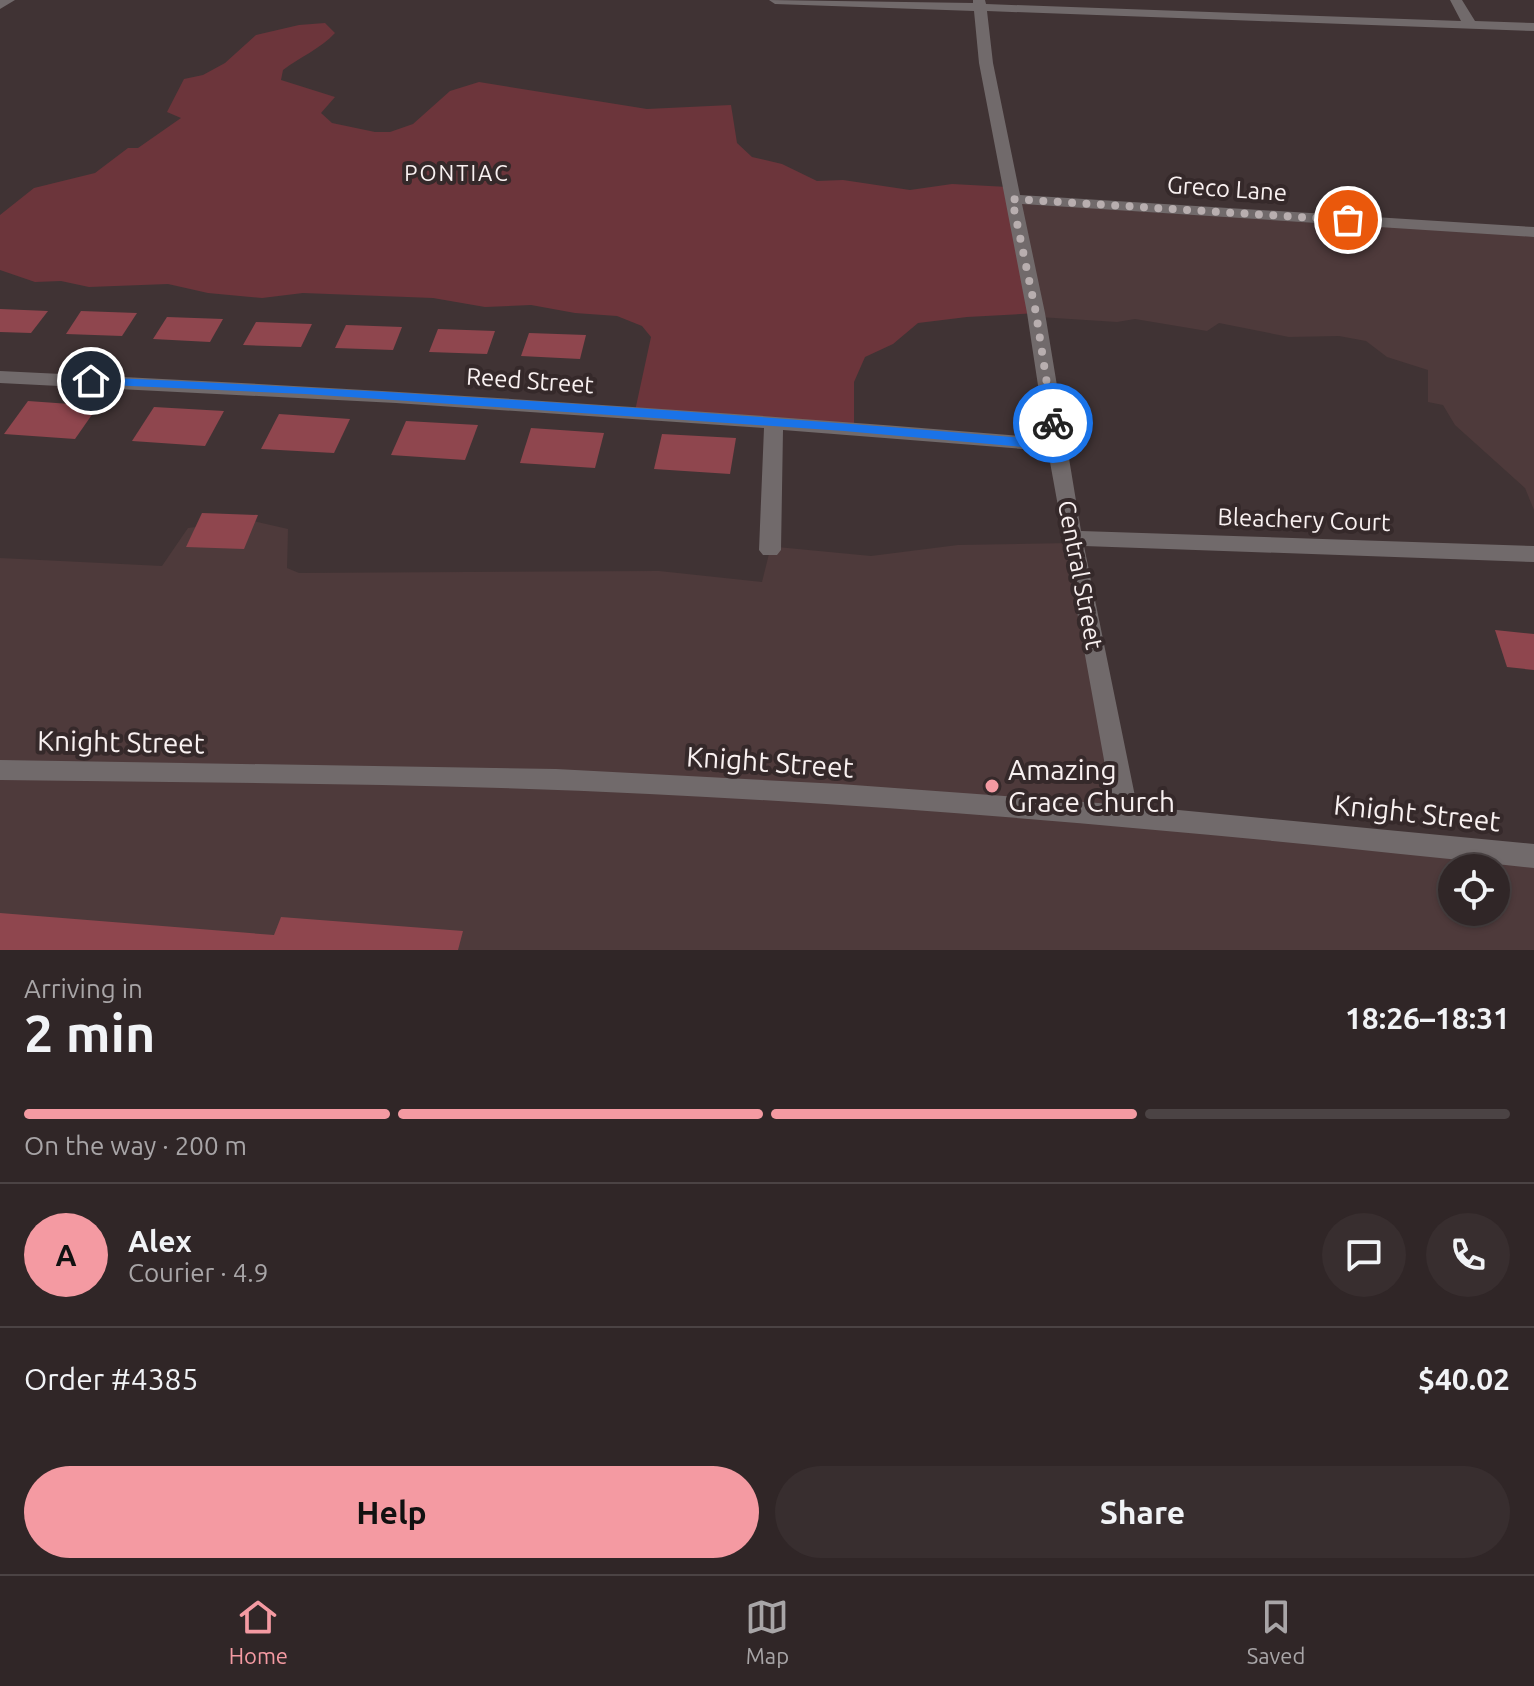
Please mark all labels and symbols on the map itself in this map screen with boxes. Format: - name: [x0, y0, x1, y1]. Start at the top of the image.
- district label: PONTIAC: [404, 160, 510, 185]
- street label: Greco Lane: [1166, 171, 1288, 206]
- pin: [1314, 186, 1382, 254]
- pin: [57, 347, 125, 415]
- street label: Reed Street: [465, 363, 595, 398]
- courier: [1013, 383, 1093, 463]
- street label: Central Street: [1053, 498, 1108, 652]
- street label: Bleachery Court: [1217, 503, 1391, 536]
- street label: Knight Street: [37, 725, 205, 758]
- street label: Knight Street: [685, 740, 855, 783]
- place label: Amazing Grace Church: [1008, 754, 1175, 817]
- marker: Amazing Grace Church: [983, 777, 1001, 795]
- street label: Knight Street: [1332, 788, 1502, 837]

